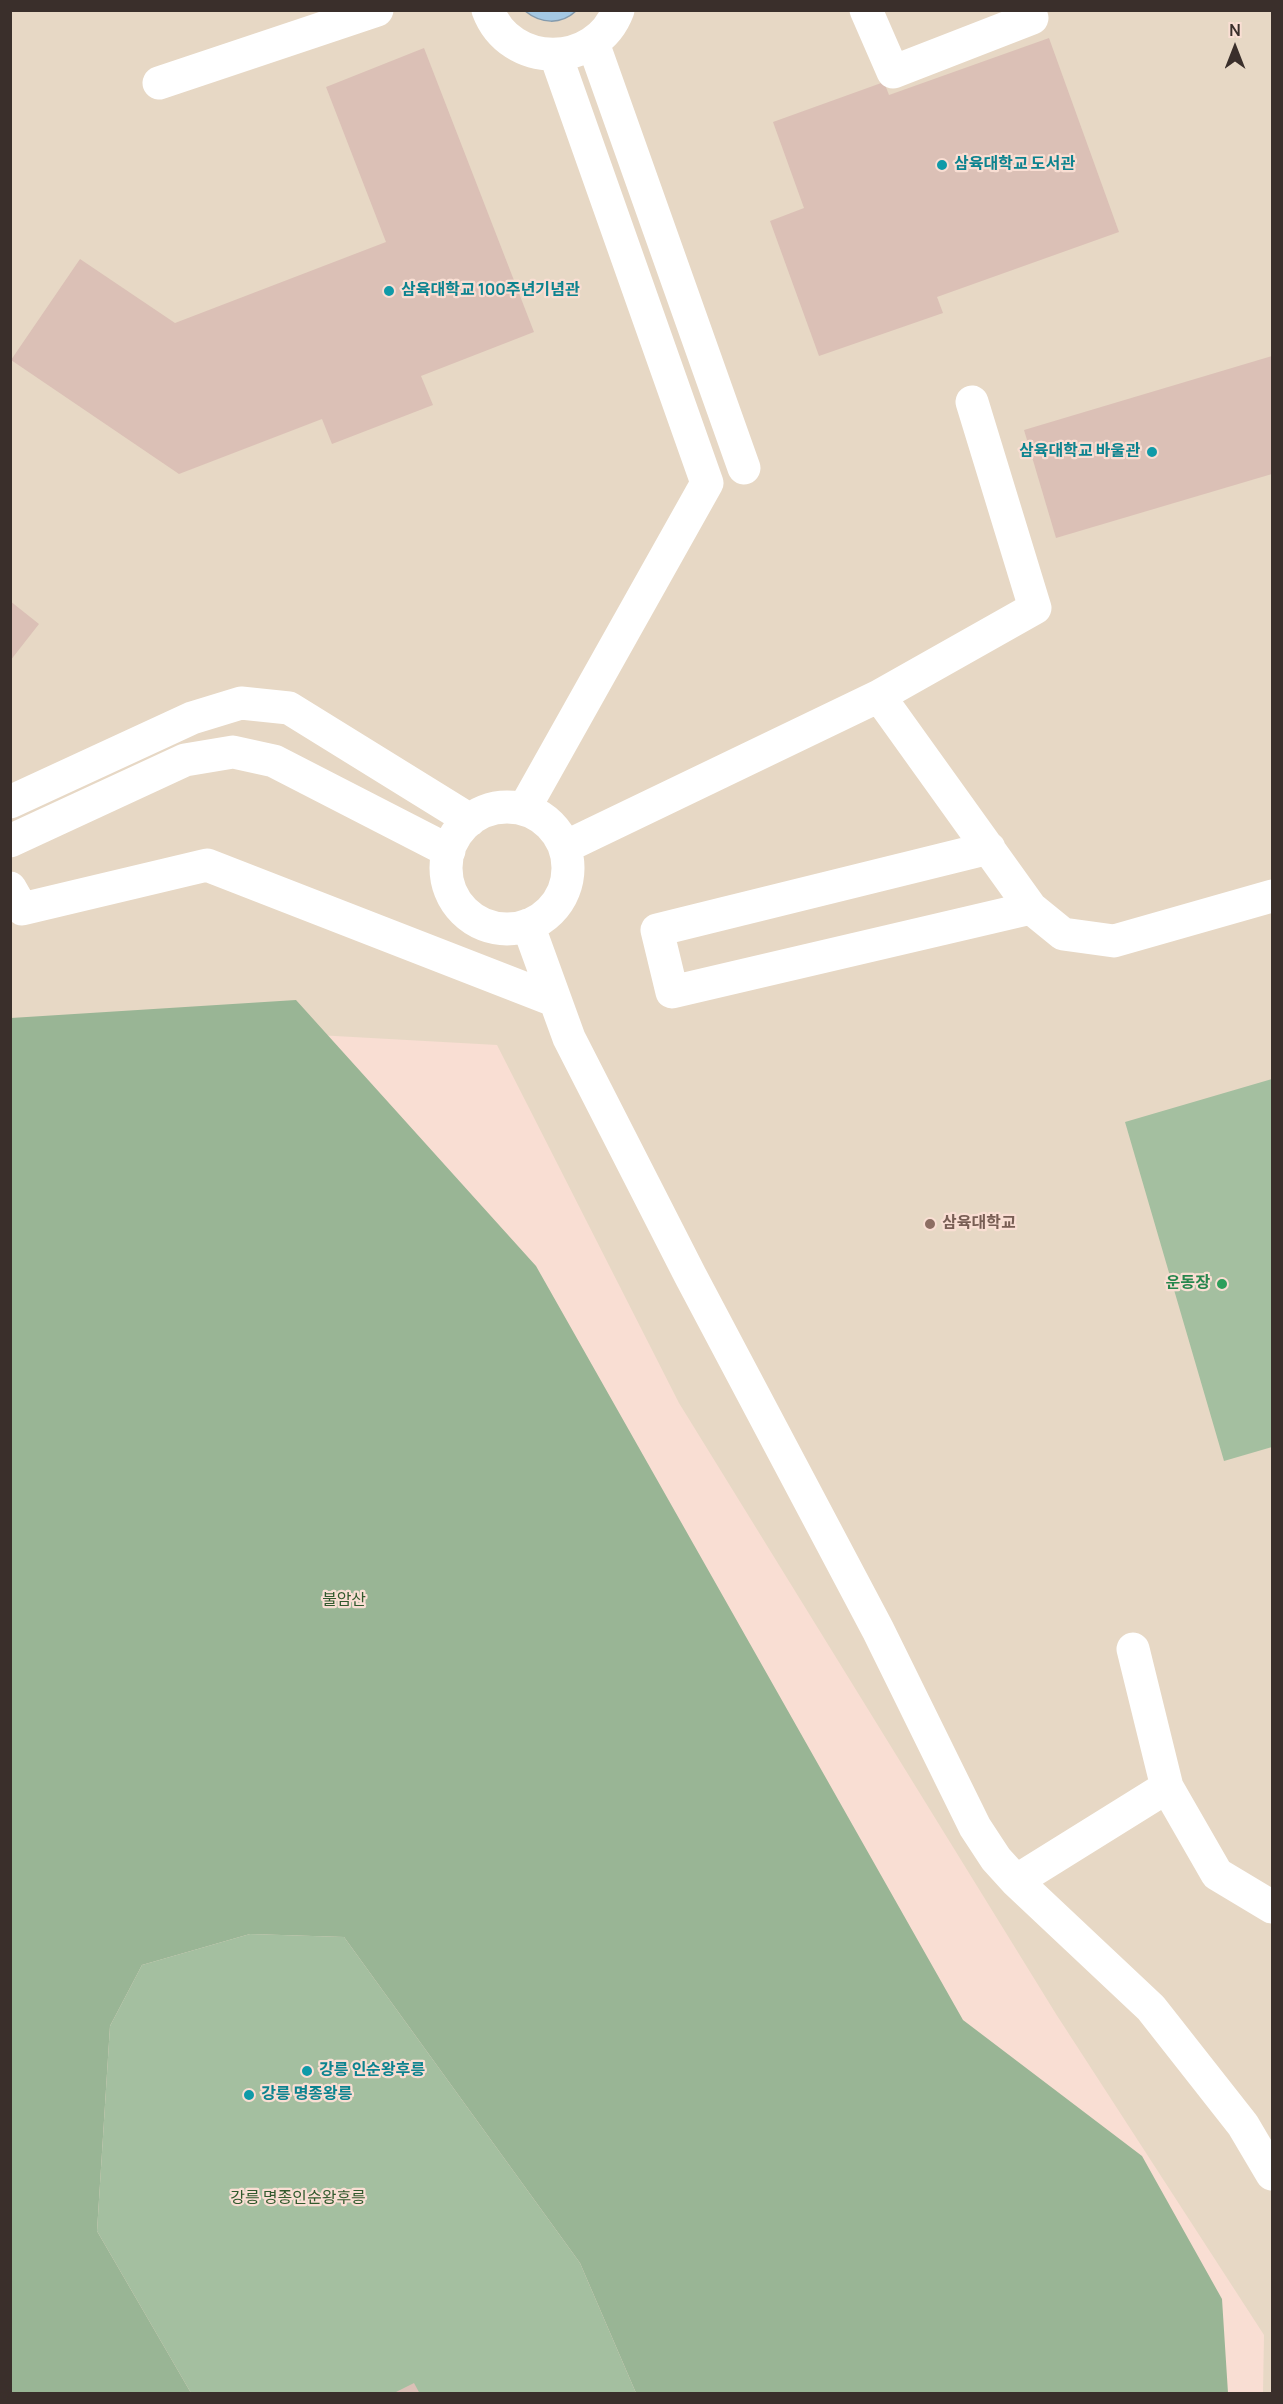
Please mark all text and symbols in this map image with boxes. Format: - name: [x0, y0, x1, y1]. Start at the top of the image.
- north arrow: [1205, 18, 1265, 78]
- text: N: [1229, 19, 1241, 41]
- place label: 삼육대학교 도서관: [954, 155, 1075, 175]
- marker: 삼육대학교 도서관: [935, 158, 949, 172]
- place label: 삼육대학교 100주년기념관: [401, 281, 579, 301]
- marker: 삼육대학교 100주년기념관: [382, 284, 396, 298]
- place label: 삼육대학교 바울관: [1019, 442, 1140, 462]
- marker: 삼육대학교 바울관: [1145, 445, 1159, 459]
- place label: 삼육대학교: [942, 1214, 1016, 1234]
- marker: 삼육대학교: [923, 1217, 937, 1231]
- place label: 운동장: [1166, 1274, 1210, 1294]
- marker: 운동장: [1215, 1277, 1229, 1291]
- park label: 불암산: [322, 1591, 366, 1611]
- place label: 강릉 인순왕후릉: [319, 2061, 425, 2081]
- marker: 강릉 인순왕후릉: [300, 2064, 314, 2078]
- place label: 강릉 명종왕릉: [261, 2085, 353, 2105]
- marker: 강릉 명종왕릉: [242, 2088, 256, 2102]
- park label: 강릉 명종인순왕후릉: [230, 2189, 366, 2209]

